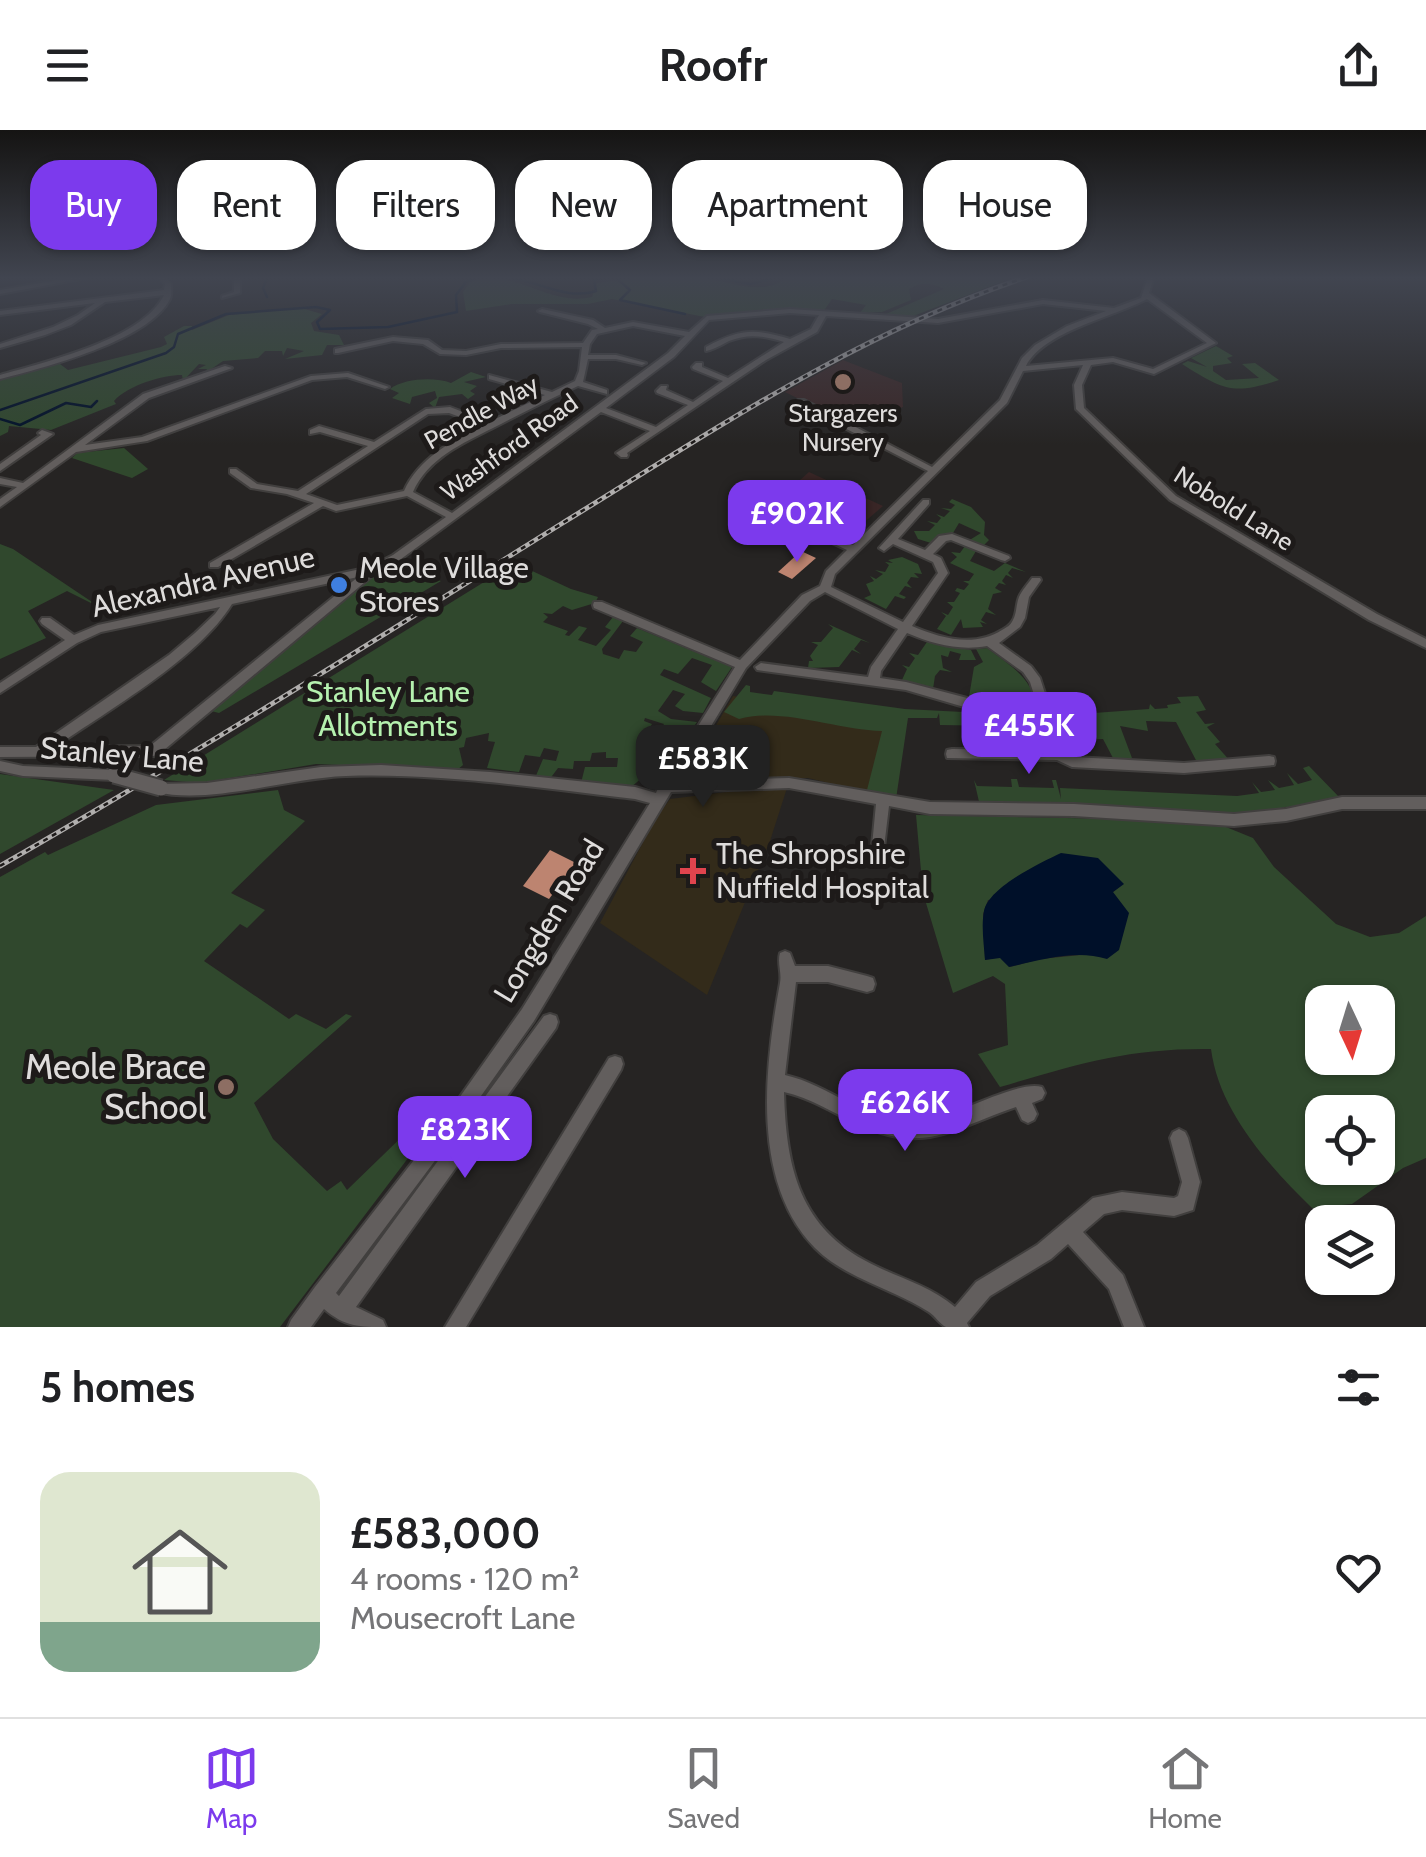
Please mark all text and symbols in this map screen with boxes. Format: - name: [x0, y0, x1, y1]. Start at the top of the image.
- icon: menu: [40, 38, 95, 93]
- text: Roofr: [659, 38, 767, 92]
- icon: share: [1331, 38, 1386, 93]
- chip: Buy: [30, 160, 157, 250]
- chip: Rent: [177, 160, 316, 250]
- chip: Filters: [336, 160, 495, 250]
- chip: New: [515, 160, 652, 250]
- chip: Apartment: [672, 160, 903, 250]
- chip: House: [923, 160, 1087, 250]
- street label: Pendle Way: [419, 368, 544, 456]
- marker: Stargazers Nursery: [832, 371, 854, 393]
- street label: Washford Road: [435, 387, 583, 507]
- place label: Stargazers Nursery: [788, 398, 898, 457]
- street label: Nobold Lane: [1169, 459, 1299, 557]
- pin: £902K: [727, 480, 867, 565]
- text: £902K: [750, 493, 844, 532]
- street label: Alexandra Avenue: [88, 538, 318, 625]
- place label: Meole Village Stores: [359, 549, 529, 620]
- marker: Meole Village Stores: [328, 574, 350, 596]
- park label: Stanley Lane Allotments: [306, 673, 470, 744]
- pin: £455K: [959, 692, 1099, 777]
- text: £455K: [984, 705, 1074, 744]
- pin: £583K: [633, 725, 773, 810]
- street label: Stanley Lane: [39, 729, 205, 780]
- text: £583K: [658, 738, 748, 777]
- street label: Longden Road: [485, 833, 612, 1009]
- place label: The Shropshire Nuffield Hospital: [716, 835, 929, 906]
- marker: The Shropshire Nuffield Hospital: [680, 858, 706, 884]
- north arrow: [1305, 985, 1395, 1075]
- map controls: [1305, 985, 1395, 1295]
- place label: Meole Brace School: [25, 1045, 207, 1128]
- pin: £626K: [835, 1069, 975, 1154]
- marker: Meole Brace School: [215, 1076, 237, 1098]
- text: £626K: [860, 1082, 950, 1121]
- button: locate: [1305, 1095, 1395, 1185]
- pin: £823K: [395, 1096, 535, 1181]
- text: £823K: [420, 1109, 510, 1148]
- button: layers: [1305, 1205, 1395, 1295]
- icon: filters: [1331, 1360, 1386, 1415]
- text: 5 homes: [40, 1361, 195, 1413]
- text: £583,000: [350, 1507, 541, 1559]
- icon: home: [120, 1512, 240, 1632]
- icon: heart: [1331, 1545, 1386, 1600]
- text: 4 rooms · 120 m²: [350, 1559, 579, 1598]
- text: Mousecroft Lane: [350, 1598, 576, 1637]
- tab: Map: [204, 1741, 259, 1835]
- tab: Saved: [667, 1741, 740, 1835]
- tab: Home: [1148, 1741, 1222, 1835]

